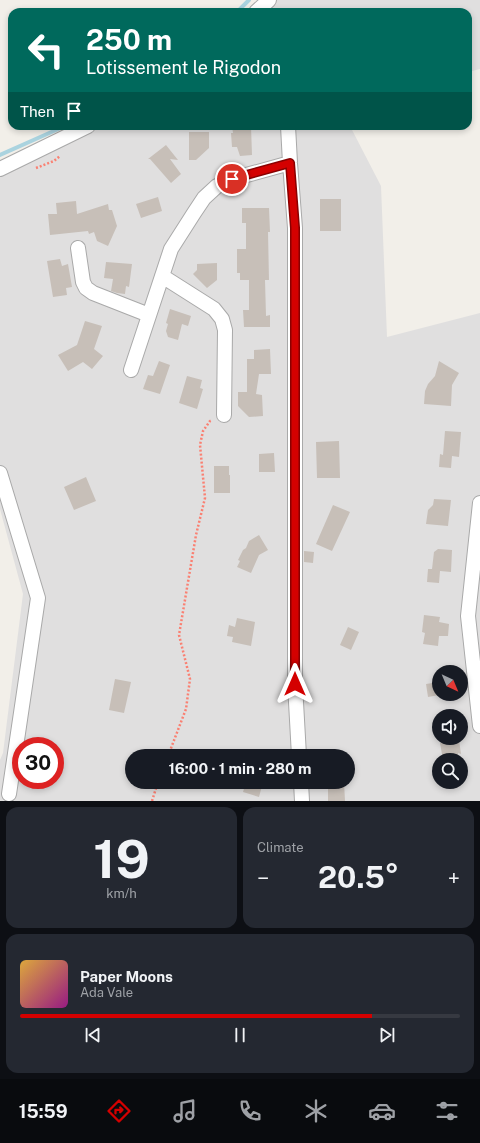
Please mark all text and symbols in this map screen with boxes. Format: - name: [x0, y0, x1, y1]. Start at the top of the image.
- text: 250 m: [86, 23, 172, 56]
- icon: left: [20, 24, 72, 76]
- text: Lotissement le Rigodon: [86, 57, 281, 78]
- icon: arrive: [63, 100, 85, 122]
- text: Then: [20, 103, 55, 120]
- pin: [215, 162, 249, 196]
- icon: arrive: [221, 168, 243, 190]
- position arrow: [274, 663, 316, 705]
- north arrow: [432, 665, 468, 701]
- map controls: [432, 665, 468, 789]
- button: sound: [432, 709, 468, 745]
- speed limit sign: 30: [12, 737, 64, 789]
- button: search: [432, 753, 468, 789]
- text: 16:00 · 1 min · 280 m: [168, 760, 312, 777]
- text: 19: [93, 829, 150, 890]
- text: Climate: [257, 840, 304, 855]
- text: 20.5°: [318, 859, 399, 895]
- text: −: [257, 865, 269, 891]
- text: +: [448, 865, 460, 891]
- text: km/h: [106, 886, 137, 901]
- text: Paper Moons: [80, 968, 173, 985]
- text: Ada Vale: [80, 985, 133, 1000]
- icon: previous: [82, 1024, 104, 1046]
- icon: pause: [229, 1024, 251, 1046]
- icon: next: [376, 1024, 398, 1046]
- icon: directions: [105, 1097, 133, 1125]
- icon: music: [171, 1097, 199, 1125]
- icon: phone: [236, 1097, 264, 1125]
- icon: climate: [302, 1097, 330, 1125]
- icon: car: [368, 1097, 396, 1125]
- icon: filters: [433, 1097, 461, 1125]
- text: 15:59: [19, 1101, 68, 1122]

